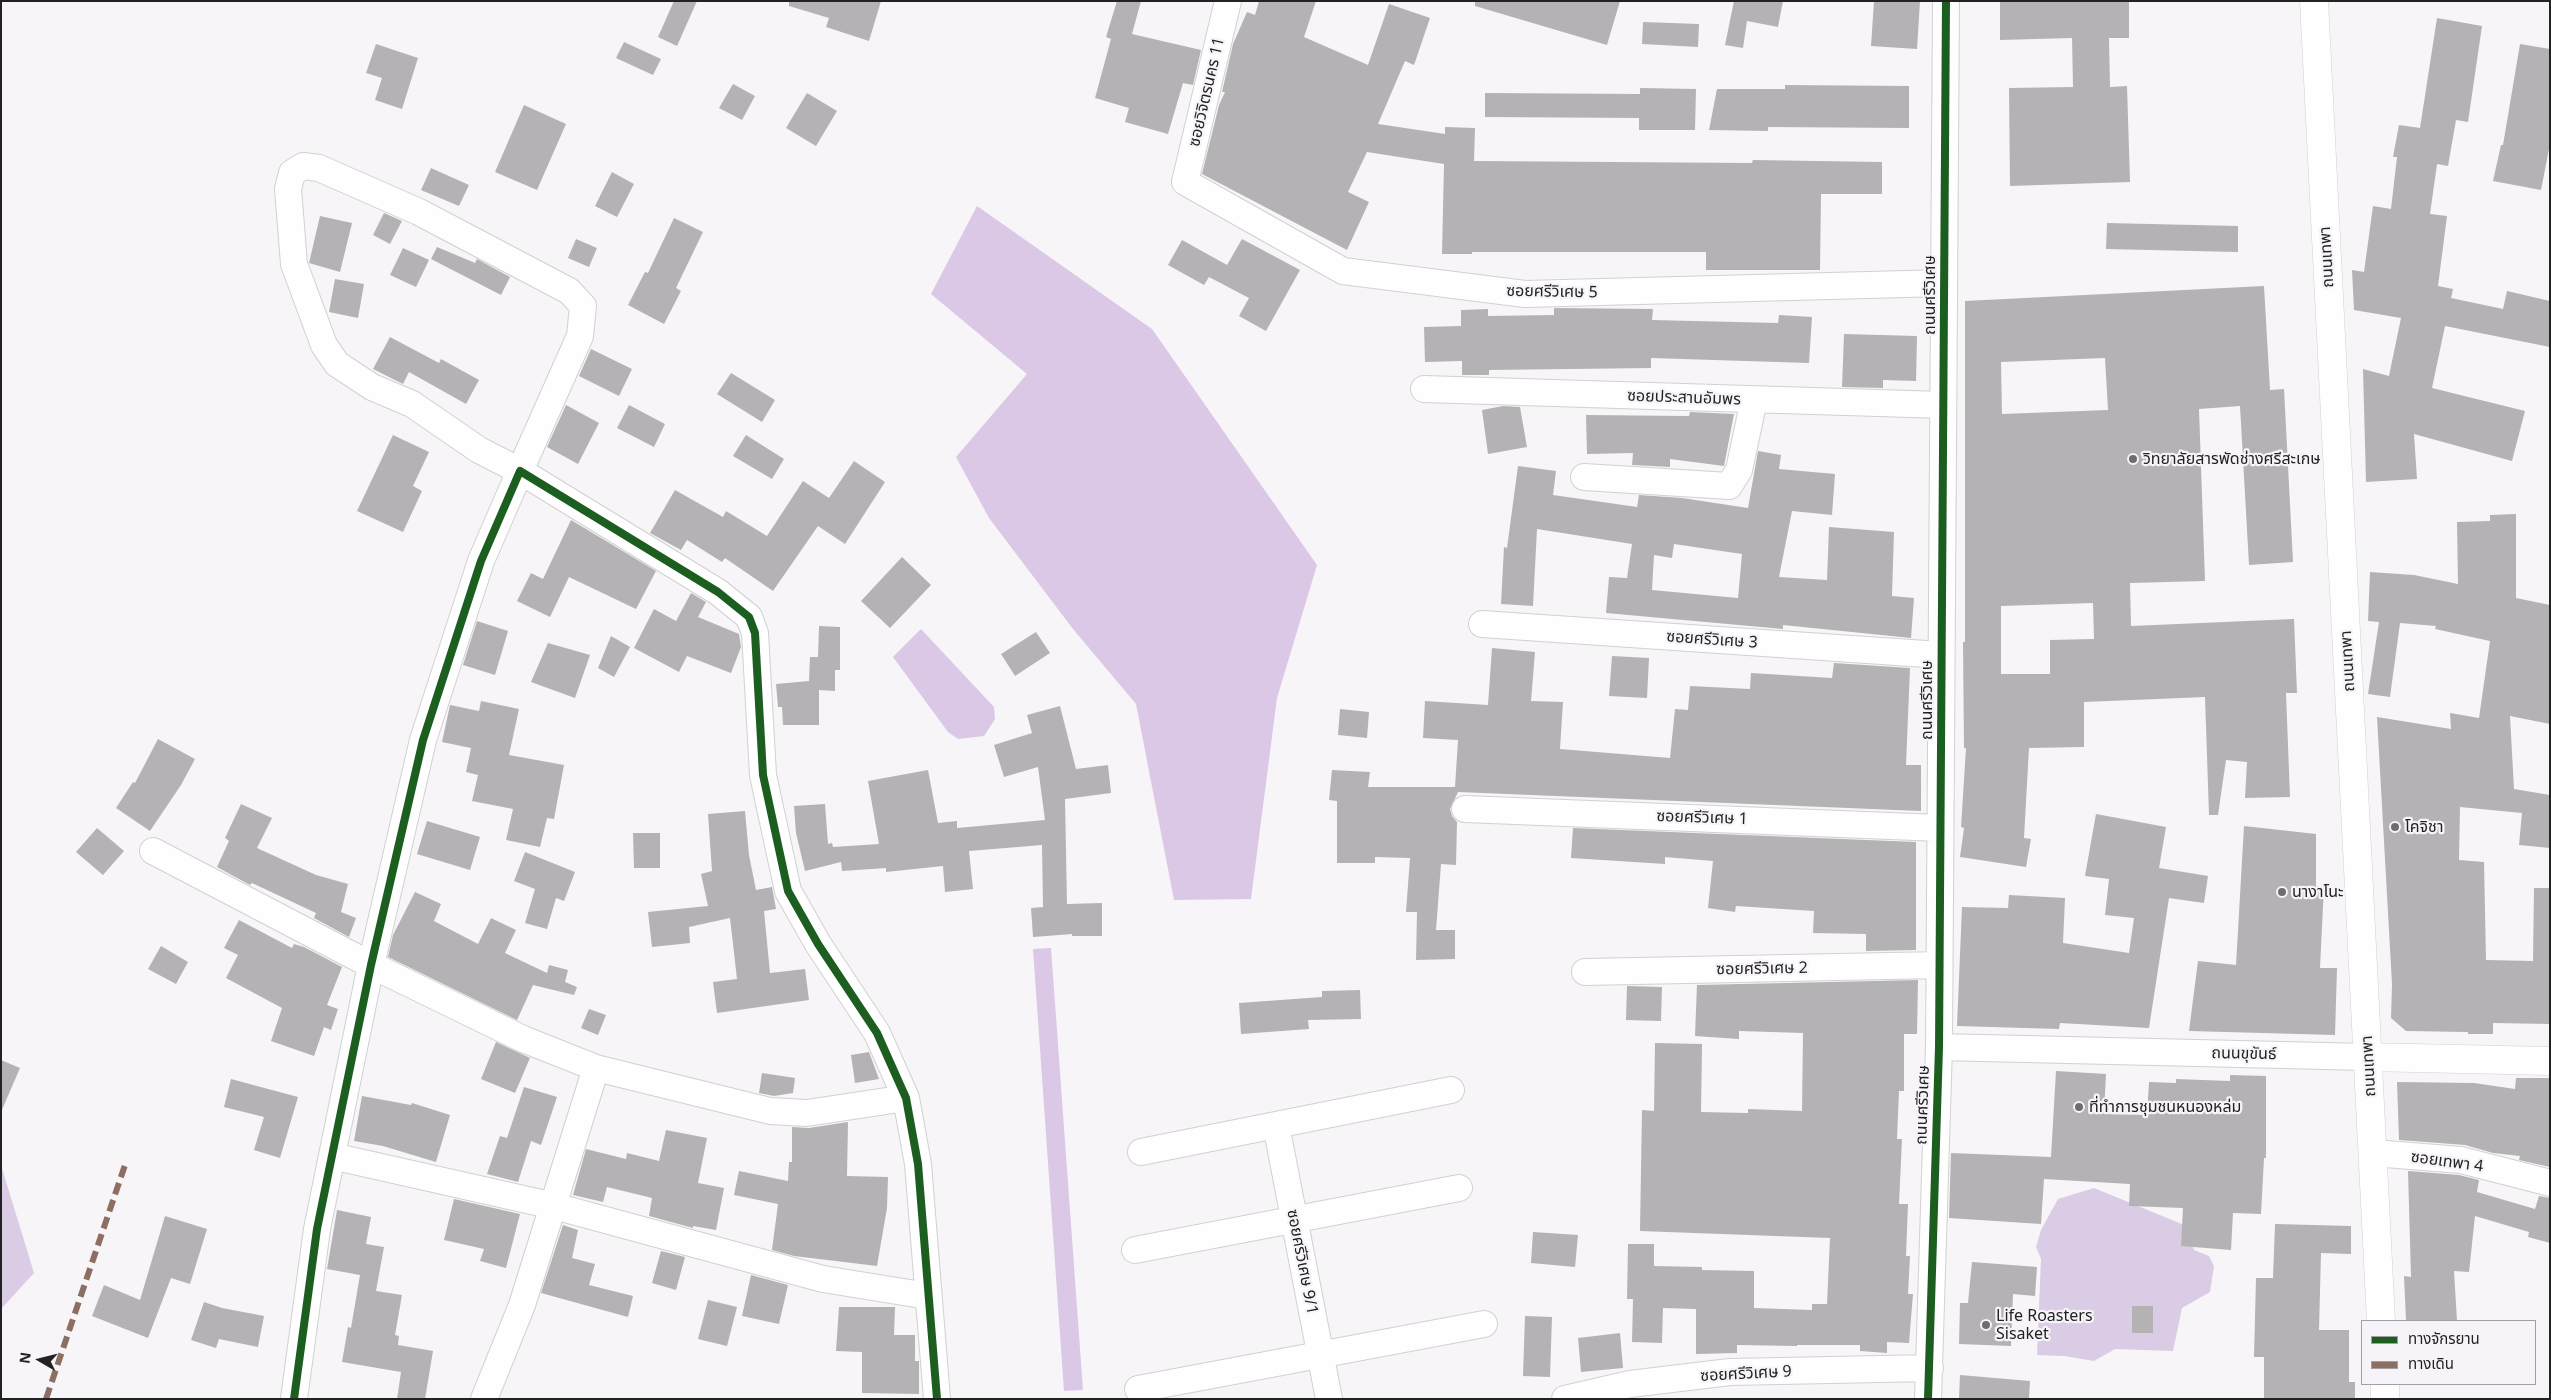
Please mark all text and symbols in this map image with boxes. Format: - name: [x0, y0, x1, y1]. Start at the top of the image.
- street label: ซอยวิจิตรนคร 11: [1185, 35, 1229, 149]
- street label: ถนนเทพา: [2316, 226, 2338, 288]
- street label: ถนนศรีวิเศษ: [1920, 255, 1940, 335]
- street label: ซอยศรีวิเศษ 5: [1506, 282, 1598, 302]
- street label: ซอยประสานอัมพร: [1627, 386, 1741, 410]
- place label: วิทยาลัยสารพัดช่างศรีสะเกษ: [2143, 449, 2321, 469]
- marker: วิทยาลัยสารพัดช่างศรีสะเกษ: [2127, 453, 2139, 465]
- street label: ซอยศรีวิเศษ 3: [1666, 627, 1758, 653]
- street label: ถนนเทพา: [2337, 630, 2359, 692]
- street label: ถนนศรีวิเศษ: [1917, 660, 1937, 740]
- street label: ซอยศรีวิเศษ 1: [1656, 807, 1748, 829]
- place label: โคจิชา: [2405, 817, 2443, 837]
- marker: โคจิชา: [2389, 821, 2401, 833]
- place label: นางาโนะ: [2292, 882, 2343, 902]
- marker: นางาโนะ: [2276, 886, 2288, 898]
- street label: ซอยศรีวิเศษ 2: [1716, 959, 1808, 979]
- street label: ถนนเทพา: [2358, 1035, 2380, 1097]
- street label: ถนนขุขันธ์: [2211, 1044, 2277, 1064]
- street label: ถนนศรีวิเศษ: [1912, 1065, 1934, 1145]
- place label: ที่ทำการชุมชนหนองหล่ม: [2089, 1097, 2241, 1117]
- marker: ที่ทำการชุมชนหนองหล่ม: [2073, 1101, 2085, 1113]
- street label: ซอยเทพา 4: [2410, 1147, 2484, 1177]
- street label: ซอยศรีวิเศษ 9/1: [1282, 1208, 1322, 1316]
- place label: Life Roasters Sisaket: [1996, 1306, 2093, 1344]
- marker: Life Roasters Sisaket: [1980, 1319, 1992, 1331]
- legend: [2361, 1320, 2536, 1385]
- text: ทางจักรยาน: [2408, 1328, 2480, 1348]
- north arrow: [15, 1335, 65, 1385]
- text: N: [14, 1351, 35, 1365]
- text: ทางเดิน: [2408, 1353, 2454, 1373]
- street label: ซอยศรีวิเศษ 9: [1700, 1362, 1792, 1386]

